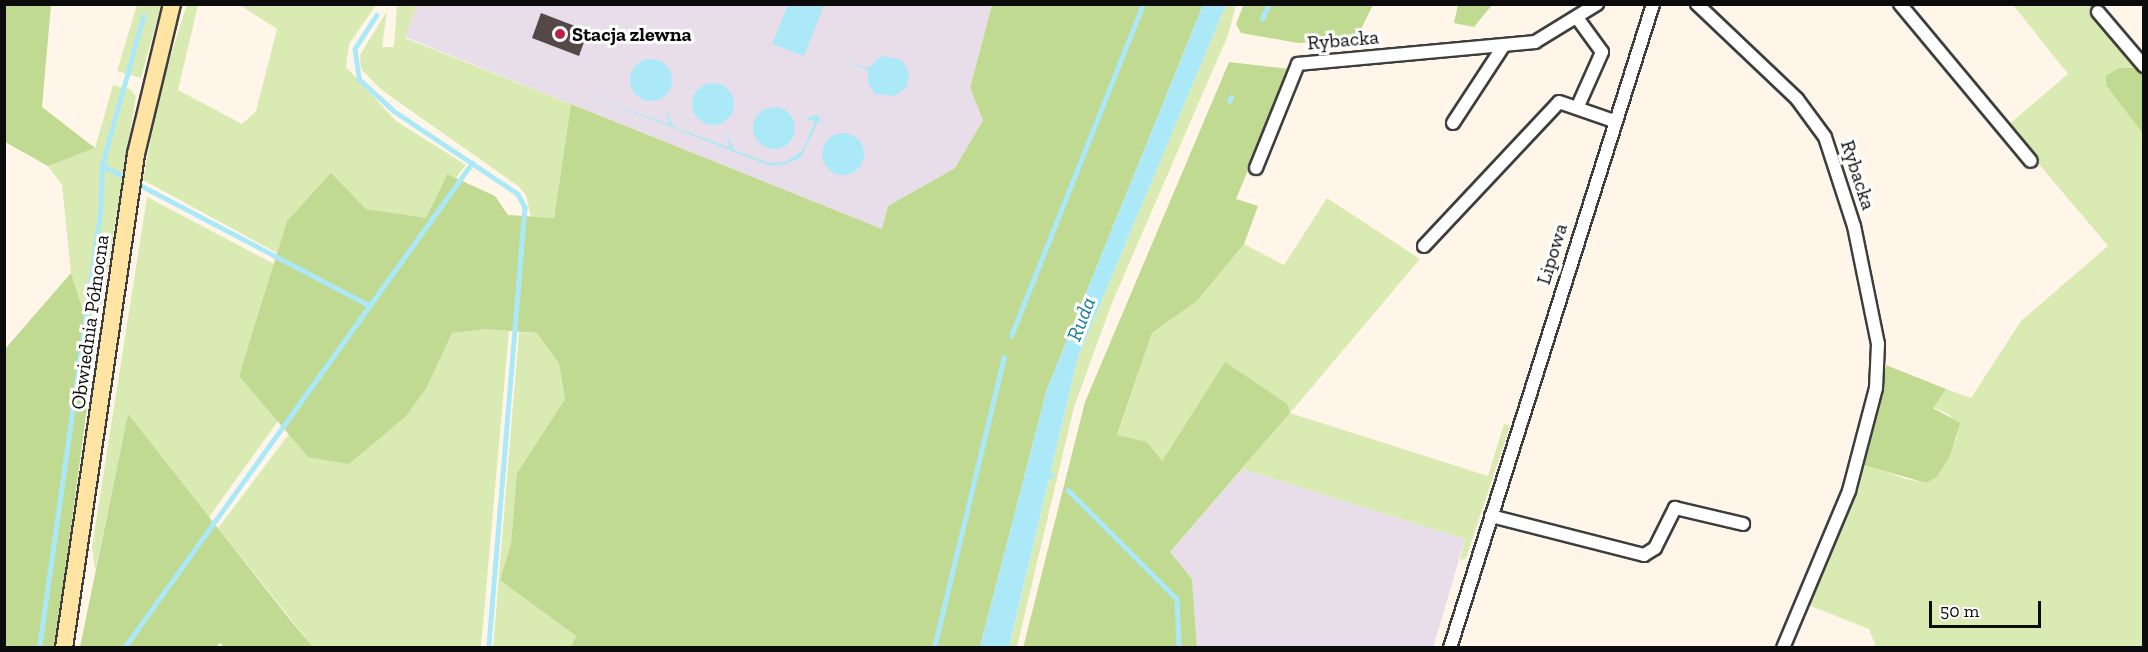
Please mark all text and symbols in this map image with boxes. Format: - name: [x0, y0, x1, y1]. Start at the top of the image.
- place label: Stacja zlewna: [572, 22, 692, 46]
- street label: Rybacka: [1306, 25, 1380, 55]
- marker: Stacja zlewna: [553, 27, 567, 41]
- street label: Rybacka: [1835, 137, 1881, 213]
- street label: Lipowa: [1531, 221, 1573, 287]
- street label: Obwiednia Północna: [66, 233, 114, 411]
- water label: Ruda: [1061, 294, 1101, 344]
- scale bar: [1932, 589, 2044, 627]
- text: 50 m: [1940, 600, 1979, 622]

